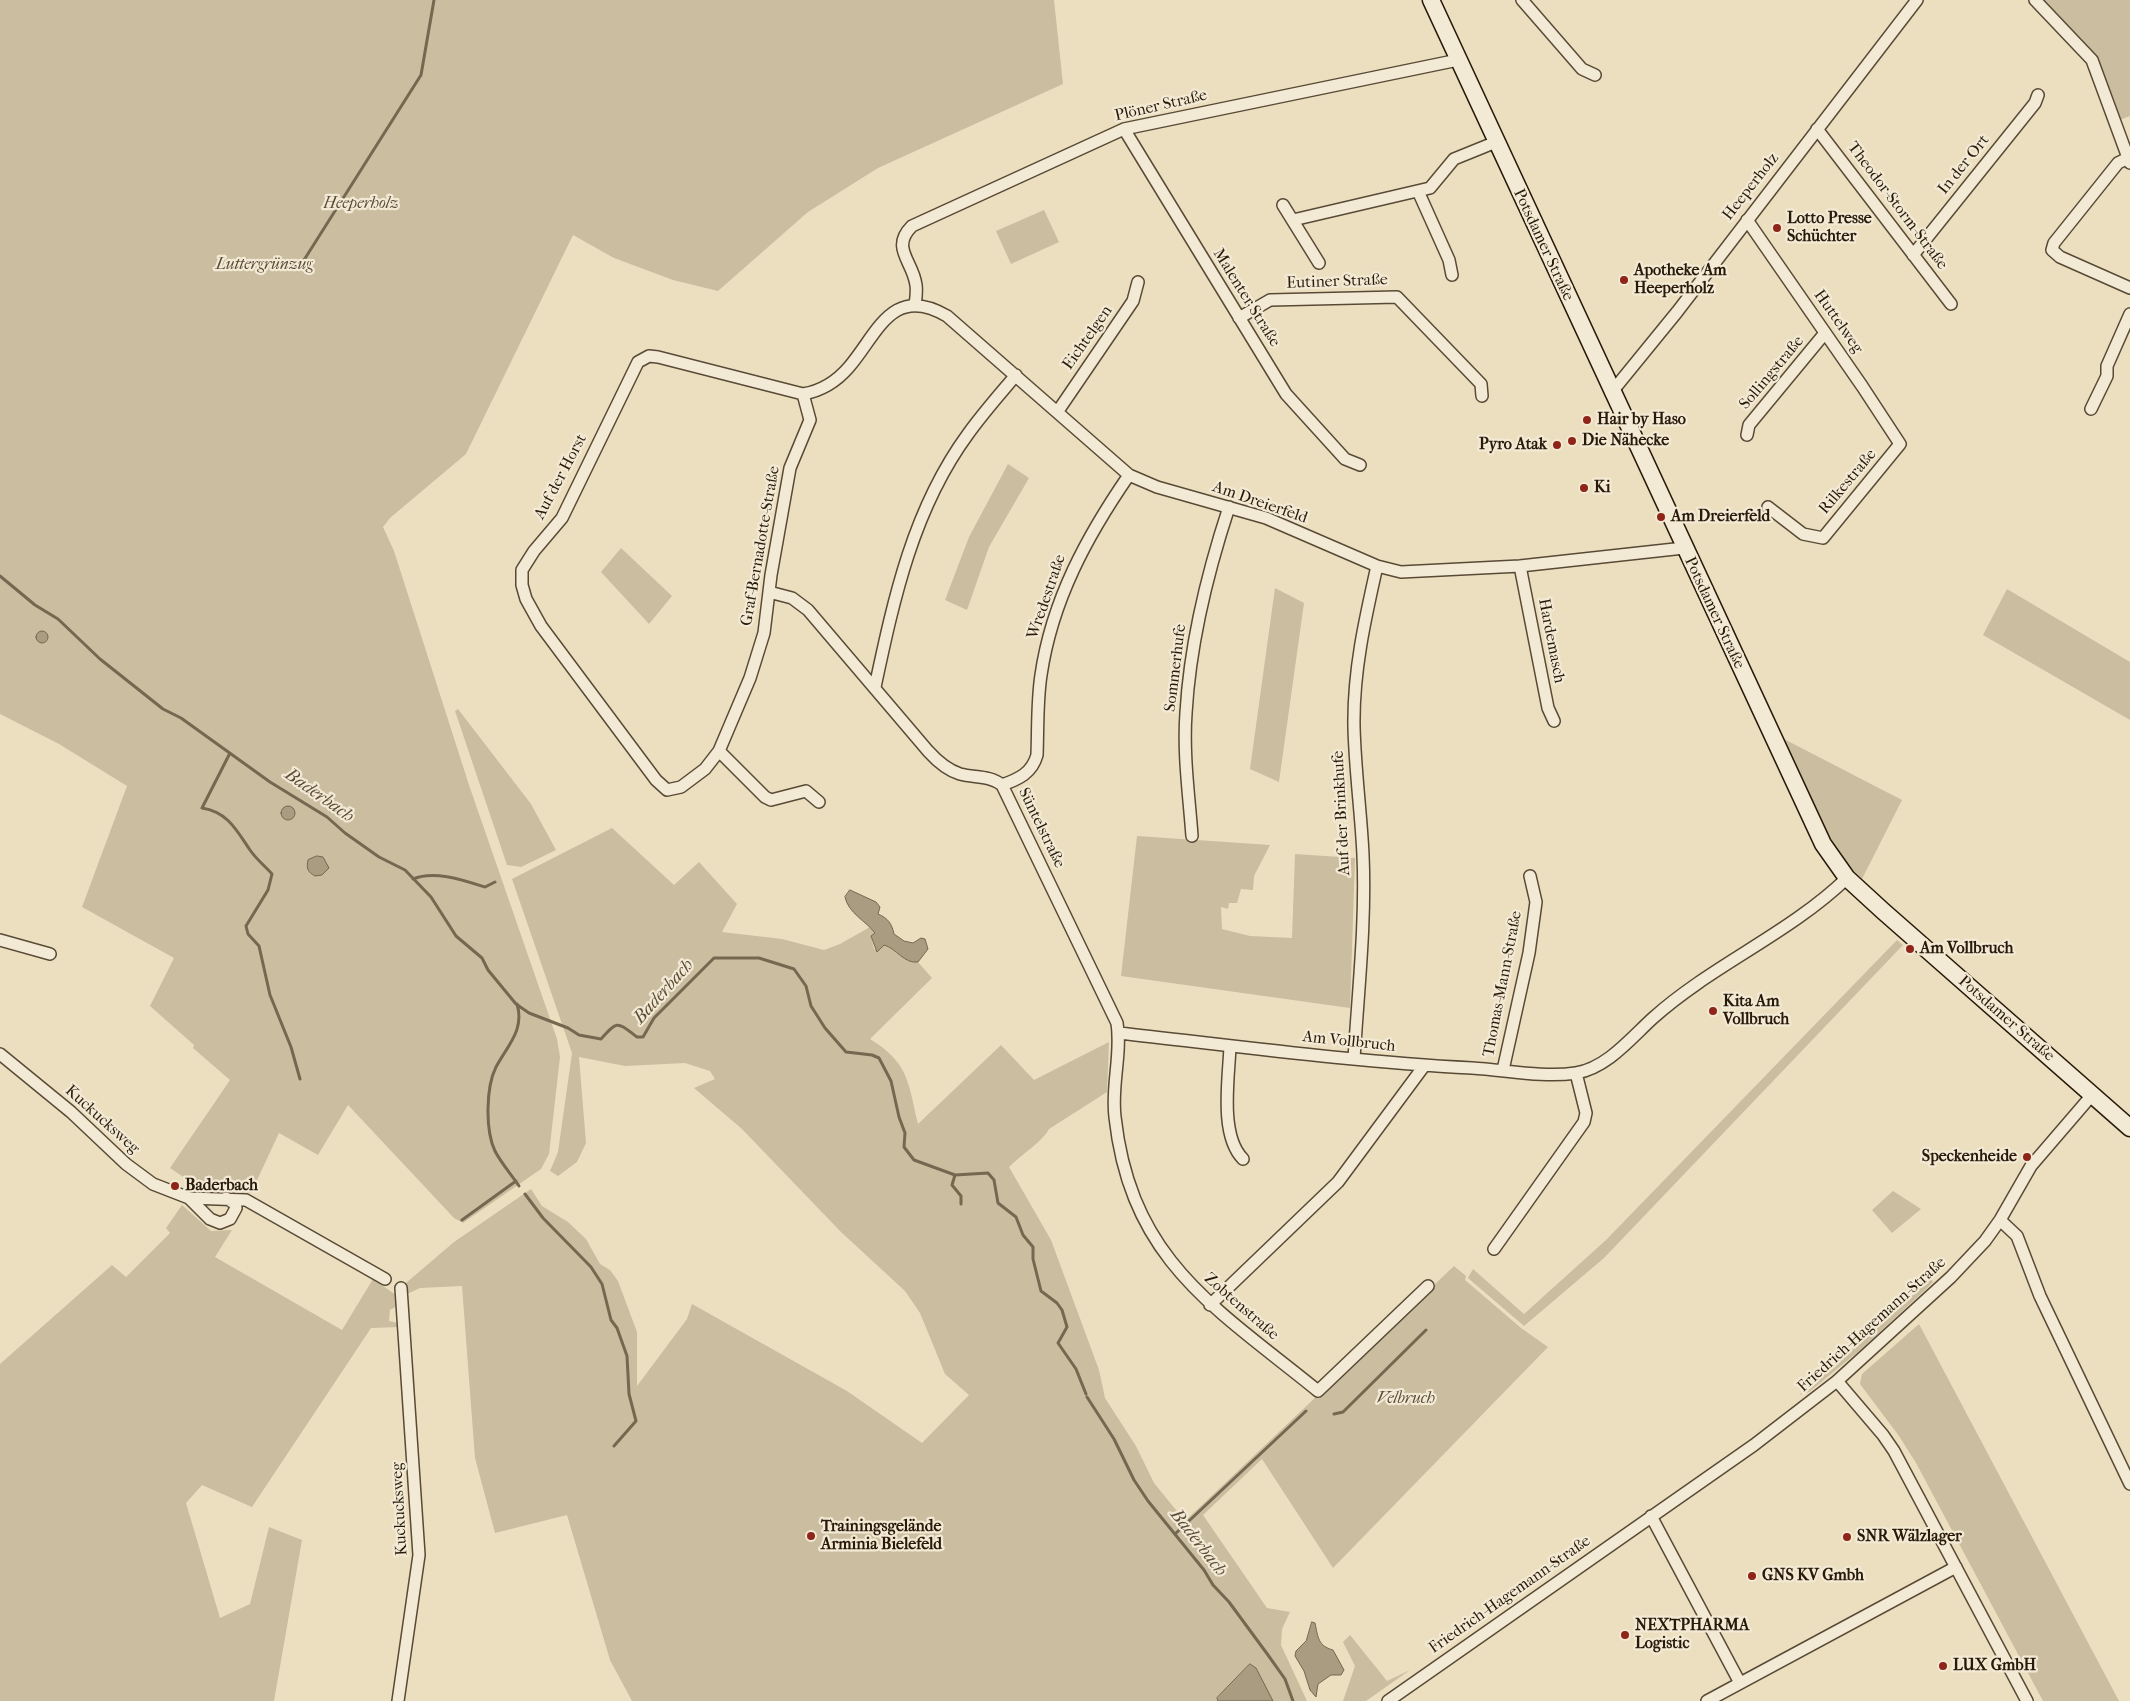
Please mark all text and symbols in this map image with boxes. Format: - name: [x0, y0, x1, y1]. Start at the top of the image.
- street label: Plöner Straße: [1113, 86, 1209, 126]
- street label: In der Ort: [1934, 131, 1994, 199]
- street label: Theodor-Storm-Straße: [1843, 138, 1951, 274]
- street label: Heeperholz: [1719, 150, 1783, 224]
- street label: Potsdamer Straße: [1509, 186, 1577, 304]
- park label: Heeperholz: [324, 194, 398, 214]
- place label: Lotto Presse Schüchter: [1787, 209, 1872, 247]
- marker: Lotto Presse Schüchter: [1771, 222, 1783, 234]
- street label: Malenter Straße: [1208, 245, 1284, 351]
- park label: Luttergrünzug: [216, 255, 312, 275]
- place label: Apotheke Am Heeperholz: [1634, 261, 1727, 299]
- street label: Eutiner Straße: [1286, 271, 1388, 293]
- marker: Apotheke Am Heeperholz: [1618, 274, 1630, 286]
- street label: Huttelweg: [1809, 287, 1867, 357]
- street label: Eichtelgen: [1059, 302, 1117, 374]
- street label: Sollingstraße: [1736, 332, 1808, 414]
- place label: Hair by Haso: [1597, 410, 1686, 430]
- marker: Hair by Haso: [1581, 414, 1593, 426]
- street label: Auf der Horst: [531, 431, 591, 523]
- place label: Die Nähecke: [1582, 431, 1669, 451]
- place label: Pyro Atak: [1479, 435, 1547, 455]
- marker: Die Nähecke: [1566, 435, 1578, 447]
- marker: Pyro Atak: [1551, 439, 1563, 451]
- street label: Rilkestraße: [1815, 446, 1881, 518]
- street label: Graf-Bernadotte-Straße: [737, 465, 785, 627]
- street label: Am Dreierfeld: [1210, 478, 1310, 528]
- place label: Ki: [1594, 478, 1610, 498]
- marker: Ki: [1578, 482, 1590, 494]
- place label: Am Dreierfeld: [1671, 507, 1770, 527]
- marker: Am Dreierfeld: [1655, 511, 1667, 523]
- street label: Wredestraße: [1024, 552, 1070, 642]
- street label: Potsdamer Straße: [1680, 554, 1748, 672]
- street label: Hardemasch: [1533, 597, 1569, 685]
- street label: Sommerhufe: [1161, 623, 1191, 713]
- street label: Auf der Brinkhufe: [1329, 750, 1355, 876]
- water label: Baderbach: [280, 764, 358, 828]
- street label: Süntelstraße: [1013, 785, 1069, 871]
- street label: Thomas-Mann-Straße: [1479, 909, 1527, 1059]
- place label: Am Vollbruch: [1920, 939, 2013, 959]
- marker: Am Vollbruch: [1904, 943, 1916, 955]
- water label: Baderbach: [629, 955, 699, 1029]
- street label: Potsdamer Straße: [1954, 972, 2058, 1066]
- place label: Kita Am Vollbruch: [1723, 992, 1789, 1030]
- marker: Kita Am Vollbruch: [1707, 1005, 1719, 1017]
- street label: Am Vollbruch: [1302, 1028, 1396, 1056]
- street label: Kuckucksweg: [61, 1082, 143, 1158]
- place label: Speckenheide: [1922, 1147, 2017, 1167]
- marker: Speckenheide: [2021, 1151, 2033, 1163]
- place label: Baderbach: [185, 1176, 258, 1196]
- marker: Baderbach: [169, 1180, 181, 1192]
- street label: Friedrich-Hagemann-Straße: [1794, 1253, 1950, 1397]
- street label: Zobtenstraße: [1200, 1269, 1282, 1345]
- park label: Velbruch: [1377, 1389, 1435, 1409]
- street label: Kuckucksweg: [388, 1462, 412, 1556]
- water label: Baderbach: [1165, 1505, 1231, 1581]
- place label: Trainingsgelände Arminia Bielefeld: [821, 1517, 942, 1555]
- place label: SNR Wälzlager: [1857, 1527, 1962, 1547]
- marker: Trainingsgelände Arminia Bielefeld: [805, 1530, 817, 1542]
- marker: SNR Wälzlager: [1841, 1531, 1853, 1543]
- street label: Friedrich-Hagemann-Straße: [1425, 1532, 1595, 1658]
- place label: GNS KV Gmbh: [1762, 1566, 1864, 1586]
- marker: GNS KV Gmbh: [1746, 1570, 1758, 1582]
- place label: NEXTPHARMA Logistic: [1635, 1616, 1749, 1654]
- marker: NEXTPHARMA Logistic: [1619, 1629, 1631, 1641]
- place label: LUX GmbH: [1953, 1656, 2036, 1676]
- marker: LUX GmbH: [1937, 1660, 1949, 1672]

